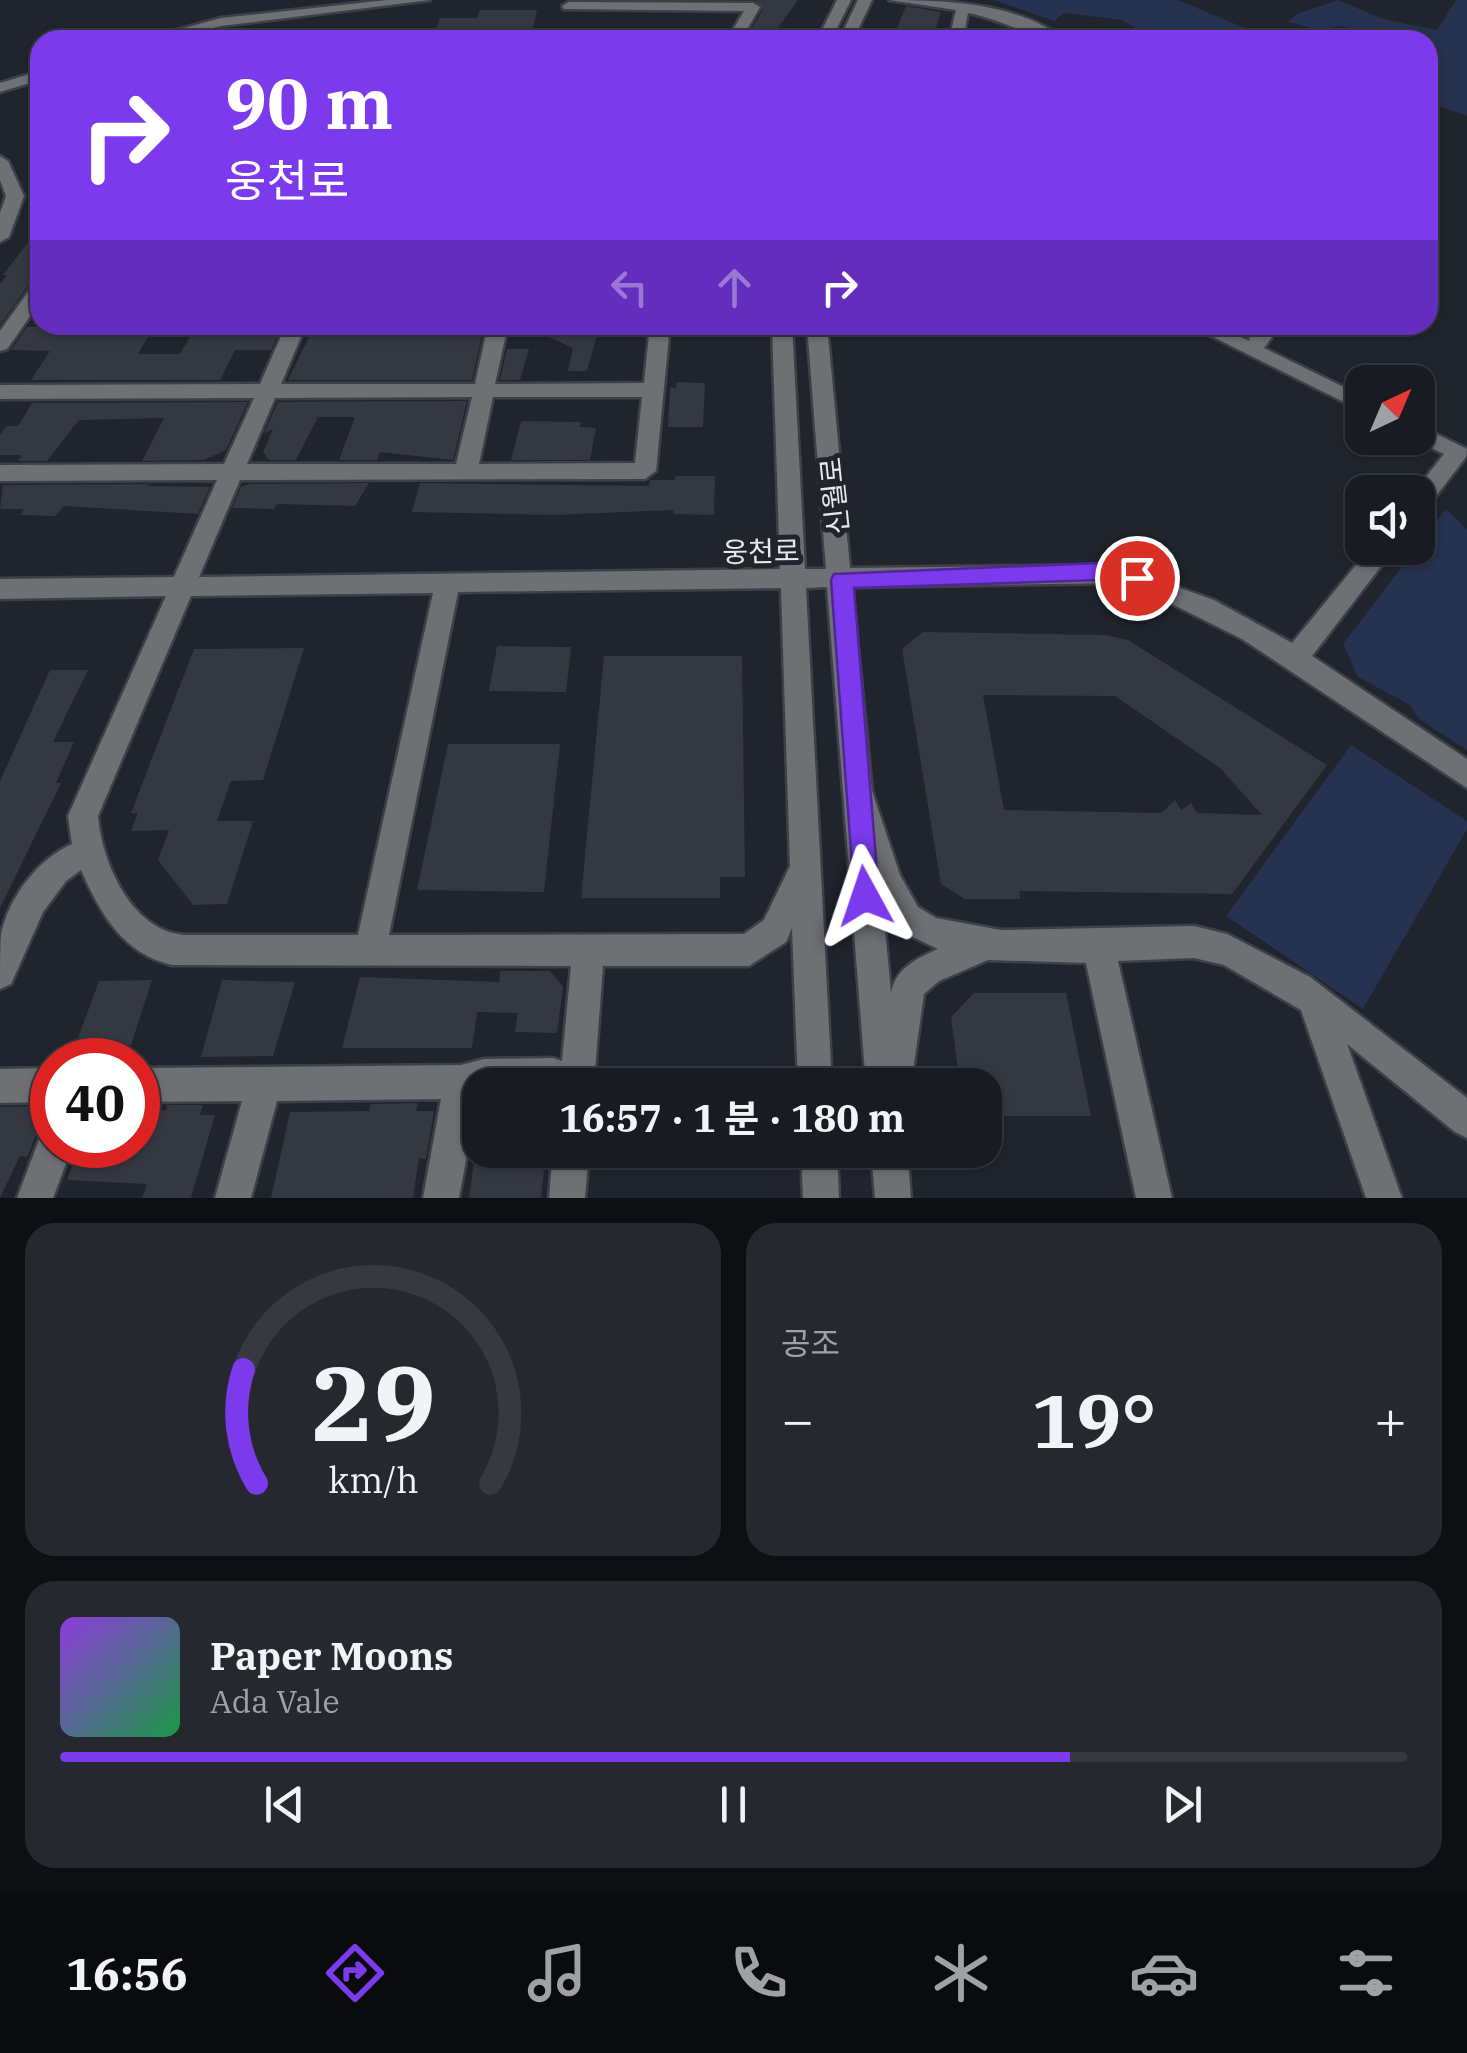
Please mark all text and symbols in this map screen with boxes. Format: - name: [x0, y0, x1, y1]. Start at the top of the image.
- text: 90 m: [225, 57, 393, 148]
- icon: right: [60, 70, 190, 200]
- text: 웅천로: [225, 151, 349, 209]
- icon: left: [602, 260, 657, 315]
- icon: ahead: [707, 260, 762, 315]
- icon: right: [812, 260, 867, 315]
- north arrow: [1345, 365, 1435, 455]
- map controls: [1345, 365, 1435, 565]
- street label: 신월로: [812, 456, 856, 536]
- button: sound: [1345, 475, 1435, 565]
- street label: 웅천로: [722, 532, 800, 570]
- pin: [1095, 536, 1180, 621]
- icon: arrive: [1110, 551, 1165, 606]
- position arrow: [813, 844, 917, 948]
- speed limit sign: 40: [30, 1038, 160, 1168]
- text: 16:57 · 1 분 · 180 m: [559, 1093, 905, 1142]
- text: 공조: [781, 1322, 840, 1364]
- text: 29: [311, 1334, 435, 1470]
- text: 19°: [1031, 1371, 1157, 1469]
- text: −: [781, 1384, 814, 1455]
- text: +: [1374, 1384, 1407, 1455]
- text: km/h: [328, 1456, 418, 1503]
- text: Paper Moons: [210, 1631, 453, 1680]
- text: Ada Vale: [210, 1680, 340, 1722]
- icon: previous: [257, 1777, 312, 1832]
- icon: pause: [706, 1777, 761, 1832]
- icon: next: [1155, 1777, 1210, 1832]
- icon: directions: [320, 1938, 390, 2008]
- icon: music: [522, 1938, 592, 2008]
- icon: phone: [724, 1938, 794, 2008]
- icon: climate: [926, 1938, 996, 2008]
- icon: car: [1129, 1938, 1199, 2008]
- icon: filters: [1331, 1938, 1401, 2008]
- text: 16:56: [66, 1944, 188, 2002]

